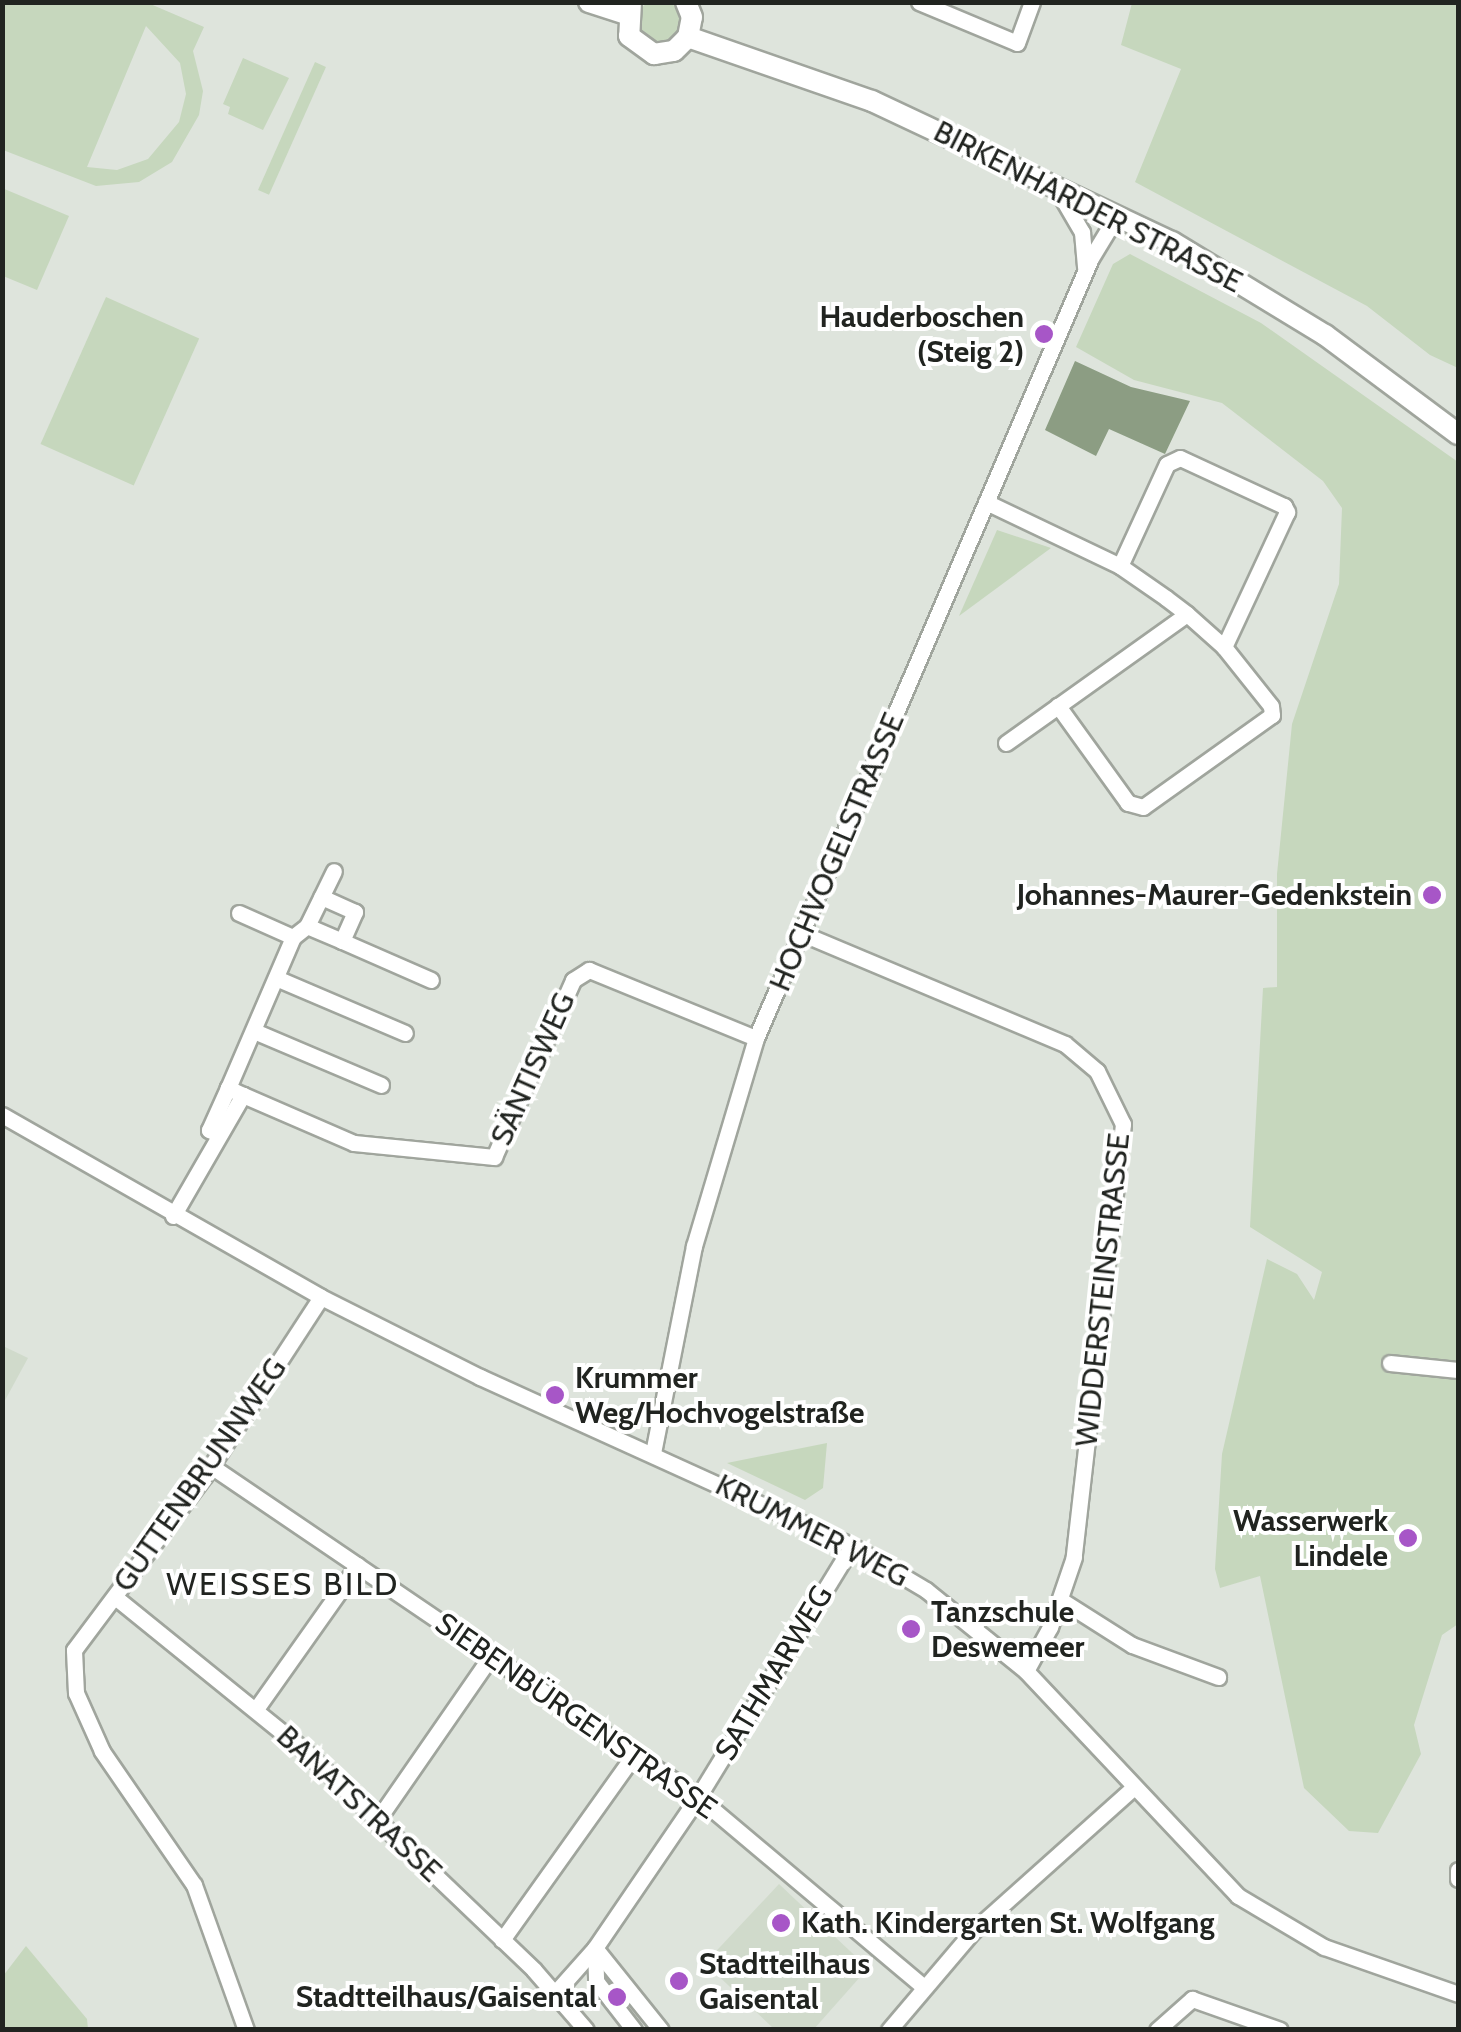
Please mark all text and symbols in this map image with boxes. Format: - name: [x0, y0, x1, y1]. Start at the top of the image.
- street label: BIRKENHARDER STRASSE: [928, 114, 1248, 300]
- place label: Hauderboschen (Steig 2): [819, 299, 1024, 370]
- marker: Hauderboschen (Steig 2): [1033, 323, 1055, 345]
- street label: HOCHVOGELSTRASSE: [762, 708, 912, 996]
- place label: Johannes-Maurer-Gedenkstein: [1017, 877, 1412, 913]
- marker: Johannes-Maurer-Gedenkstein: [1421, 884, 1443, 906]
- street label: SÄNTISWEG: [483, 987, 583, 1151]
- street label: WIDDERSTEINSTRASSE: [1069, 1131, 1137, 1449]
- street label: GUTTENBRUNNWEG: [106, 1351, 294, 1599]
- place label: Krummer Weg/Hochvogelstraße: [575, 1360, 864, 1430]
- marker: Krummer Weg/Hochvogelstraße: [544, 1384, 566, 1406]
- street label: KRUMMER WEG: [710, 1467, 914, 1595]
- place label: Wasserwerk Lindele: [1233, 1503, 1388, 1574]
- marker: Wasserwerk Lindele: [1397, 1527, 1419, 1549]
- district label: WEISSES BILD: [166, 1565, 400, 1603]
- street label: SATHMARWEG: [708, 1579, 840, 1767]
- place label: Tanzschule Deswemeer: [931, 1594, 1084, 1664]
- street label: SIEBENBÜRGENSTRASSE: [429, 1605, 723, 1827]
- marker: Tanzschule Deswemeer: [900, 1618, 922, 1640]
- street label: BANATSTRASSE: [269, 1719, 449, 1889]
- place label: Kath. Kindergarten St. Wolfgang: [801, 1905, 1214, 1941]
- marker: Kath. Kindergarten St. Wolfgang: [770, 1912, 792, 1934]
- place label: Stadtteilhaus Gaisental: [699, 1946, 870, 2016]
- marker: Stadtteilhaus Gaisental: [668, 1970, 690, 1992]
- place label: Stadtteilhaus/Gaisental: [296, 1979, 597, 2015]
- marker: Stadtteilhaus/Gaisental: [606, 1986, 628, 2008]

